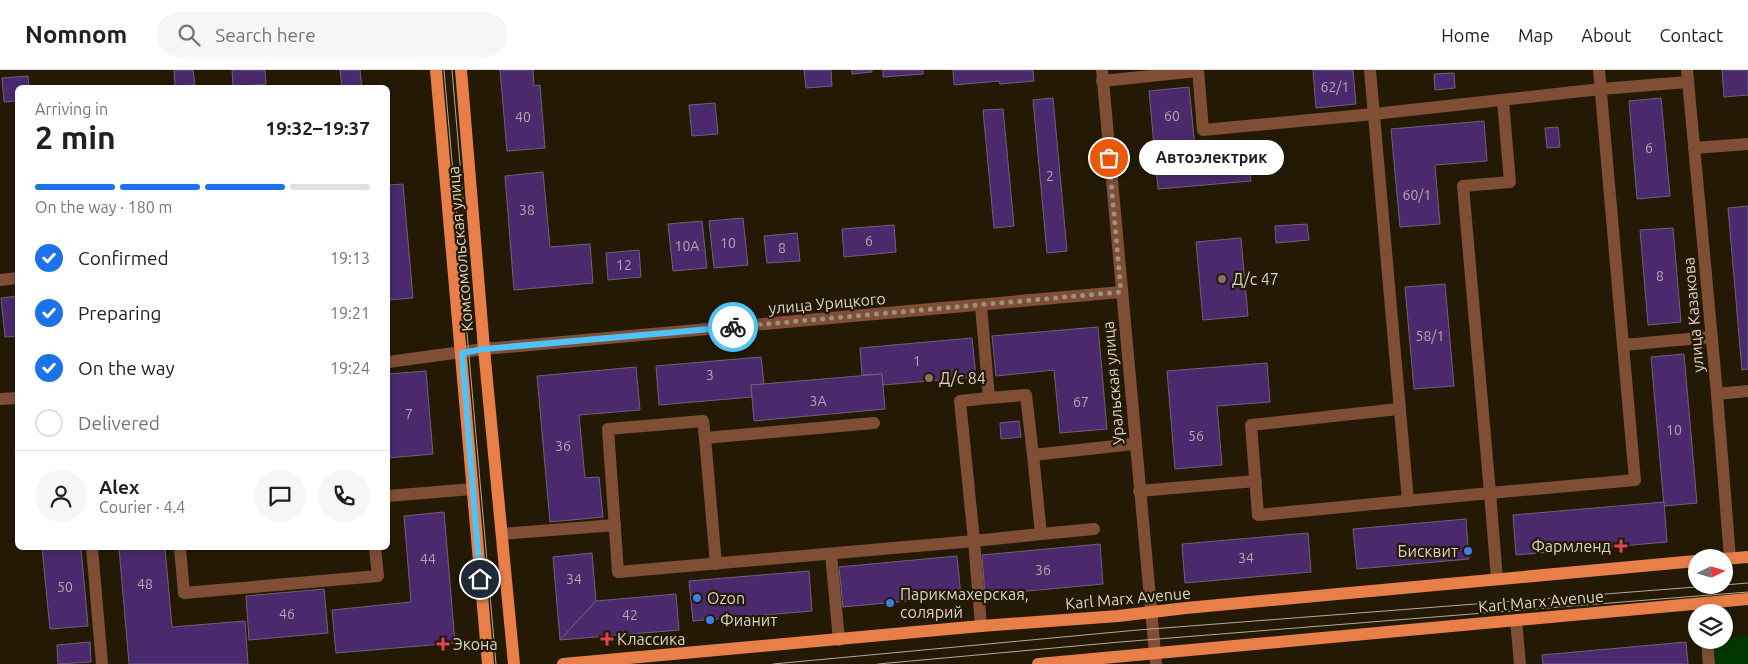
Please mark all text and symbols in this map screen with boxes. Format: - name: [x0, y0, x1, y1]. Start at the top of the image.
- search box: [157, 12, 507, 57]
- text: Nomnom: [25, 21, 127, 48]
- icon: search: [175, 21, 203, 49]
- text: Search here: [215, 24, 316, 46]
- text: Home: [1441, 25, 1490, 45]
- text: Map: [1518, 25, 1553, 45]
- text: About: [1581, 25, 1631, 45]
- text: Contact: [1659, 25, 1723, 45]
- house number: 62/1: [1321, 79, 1349, 95]
- text: Arriving in: [35, 100, 108, 118]
- house number: 60: [1164, 108, 1180, 124]
- house number: 40: [515, 109, 531, 125]
- text: 19:32–19:37: [265, 117, 370, 139]
- text: 2 min: [35, 119, 116, 155]
- pin: [1088, 137, 1130, 179]
- callout: Автоэлектрик: [1139, 140, 1284, 176]
- house number: 6: [1645, 140, 1653, 156]
- icon: bag: [1095, 144, 1123, 172]
- text: Автоэлектрик: [1156, 148, 1267, 166]
- street label: Комсомольская улица: [444, 166, 476, 332]
- house number: 2: [1046, 168, 1054, 184]
- house number: 60/1: [1403, 187, 1431, 203]
- text: On the way · 180 m: [35, 198, 172, 216]
- house number: 38: [519, 202, 535, 218]
- house number: 6: [865, 233, 873, 249]
- house number: 10: [720, 235, 736, 251]
- house number: 10А: [675, 238, 699, 254]
- house number: 8: [778, 240, 786, 256]
- icon: check: [35, 244, 63, 272]
- text: Confirmed: [78, 247, 169, 269]
- text: 19:13: [330, 249, 370, 267]
- house number: 12: [616, 257, 632, 273]
- street label: улица Казакова: [1679, 257, 1707, 373]
- house number: 8: [1656, 268, 1664, 284]
- place label: Д/с 47: [1232, 270, 1279, 288]
- marker: Д/с 47: [1216, 273, 1228, 285]
- street label: улица Урицкого: [768, 289, 886, 317]
- icon: check: [35, 299, 63, 327]
- text: Preparing: [78, 302, 162, 324]
- courier: [708, 302, 758, 352]
- text: 19:21: [330, 304, 370, 322]
- icon: bike: [719, 313, 747, 341]
- street label: Уральская улица: [1099, 320, 1127, 446]
- house number: 58/1: [1416, 328, 1444, 344]
- house number: 1: [913, 353, 921, 369]
- icon: check: [35, 354, 63, 382]
- text: On the way: [78, 357, 175, 379]
- text: 19:24: [330, 359, 370, 377]
- house number: 3: [706, 367, 714, 383]
- place label: Д/с 84: [939, 369, 986, 387]
- marker: Д/с 84: [923, 372, 935, 384]
- house number: 3А: [810, 393, 827, 409]
- house number: 67: [1073, 394, 1089, 410]
- house number: 7: [405, 406, 413, 422]
- text: Delivered: [78, 412, 160, 434]
- house number: 10: [1666, 422, 1682, 438]
- house number: 56: [1188, 428, 1204, 444]
- house number: 36: [555, 438, 571, 454]
- button: person: [35, 470, 87, 522]
- button: chat: [254, 470, 306, 522]
- button: phone: [318, 470, 370, 522]
- text: Alex: [99, 476, 139, 498]
- text: Courier · 4.4: [99, 498, 185, 516]
- place label: Фармленд: [1531, 537, 1611, 555]
- marker: Фармленд: [1615, 540, 1627, 552]
- place label: Бисквит: [1398, 542, 1458, 560]
- marker: Бисквит: [1462, 545, 1474, 557]
- north arrow: [1688, 549, 1732, 594]
- map controls: [1688, 549, 1733, 649]
- house number: 34: [1238, 550, 1254, 566]
- house number: 44: [420, 551, 436, 567]
- pin: [459, 558, 501, 600]
- house number: 36: [1035, 562, 1051, 578]
- icon: home: [466, 565, 494, 593]
- house number: 34: [566, 571, 582, 587]
- house number: 48: [137, 576, 153, 592]
- house number: 50: [57, 579, 73, 595]
- street label: Karl Marx Avenue: [1064, 584, 1192, 612]
- place label: Парикмахерская, солярий: [900, 585, 1029, 621]
- street label: Karl Marx Avenue: [1477, 587, 1605, 615]
- place label: Ozon: [707, 589, 745, 607]
- marker: Ozon: [691, 592, 703, 604]
- marker: Парикмахерская, солярий: [884, 597, 896, 609]
- button: layers: [1688, 604, 1733, 649]
- house number: 46: [279, 606, 295, 622]
- house number: 42: [622, 607, 638, 623]
- place label: Фианит: [720, 611, 777, 629]
- marker: Фианит: [704, 614, 716, 626]
- place label: Классика: [617, 630, 686, 648]
- marker: Классика: [601, 633, 613, 645]
- place label: Экона: [453, 635, 498, 653]
- marker: Экона: [437, 638, 449, 650]

